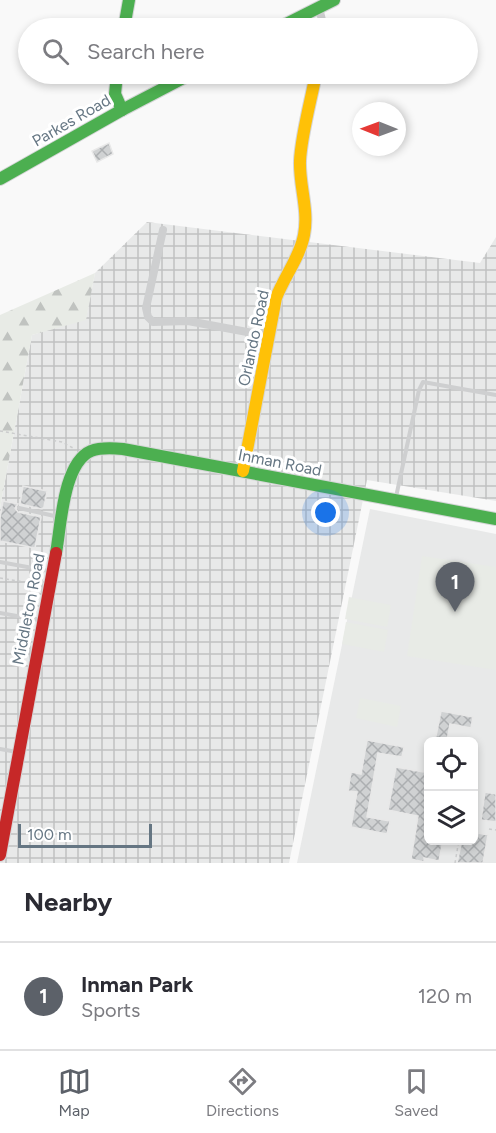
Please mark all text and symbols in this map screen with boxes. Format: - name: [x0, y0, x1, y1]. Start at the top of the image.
- search box: [18, 18, 478, 84]
- icon: search: [39, 35, 72, 68]
- text: Search here: [87, 38, 205, 65]
- street label: Parkes Road: [29, 90, 114, 150]
- north arrow: [352, 102, 406, 156]
- street label: Orlando Road: [234, 288, 273, 388]
- street label: Inman Road: [236, 445, 323, 480]
- your location: [311, 498, 340, 527]
- street label: Middleton Road: [8, 552, 49, 667]
- pin: 1: [436, 562, 474, 612]
- map controls: [424, 737, 478, 845]
- button: locate: [424, 737, 478, 791]
- button: layers: [424, 791, 478, 845]
- scale bar: [18, 821, 152, 848]
- text: 100 m: [27, 825, 72, 844]
- text: Nearby: [24, 886, 112, 918]
- text: Inman Park: [81, 971, 193, 998]
- text: 1: [39, 984, 48, 1008]
- text: 120 m: [418, 984, 472, 1008]
- text: Sports: [81, 998, 140, 1022]
- tab: Map: [58, 1065, 91, 1120]
- tab: Directions: [206, 1065, 279, 1120]
- tab: Saved: [394, 1065, 438, 1120]

